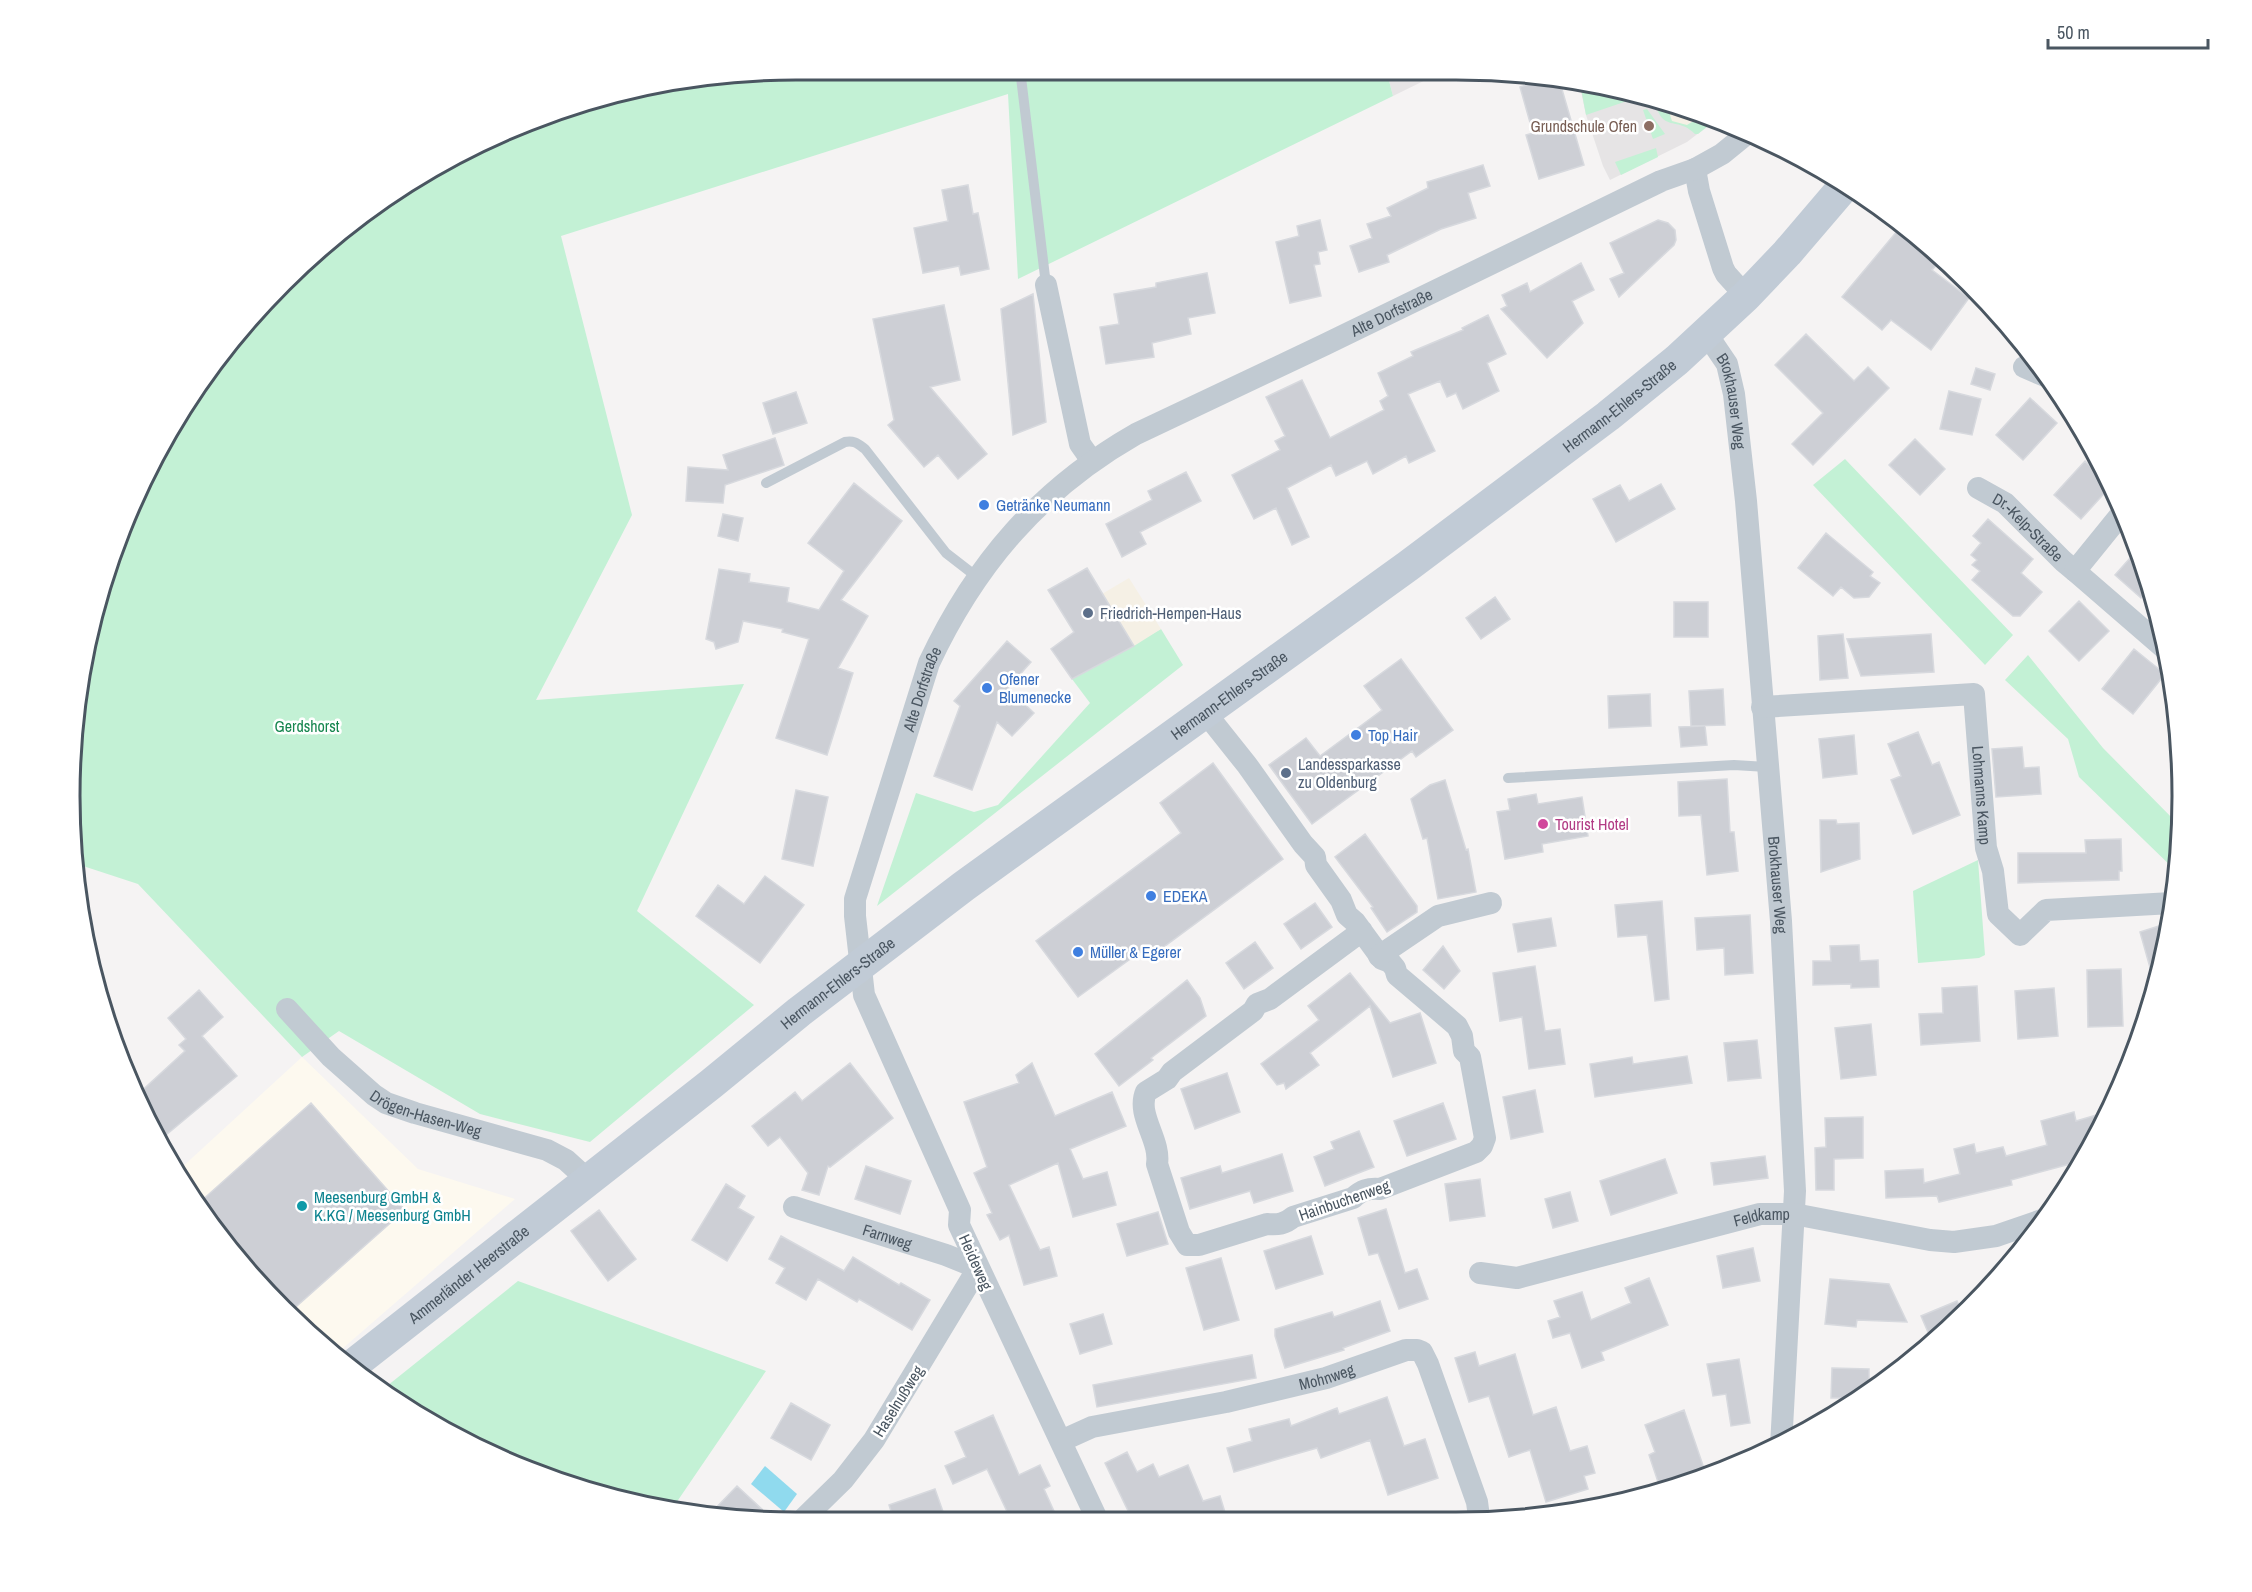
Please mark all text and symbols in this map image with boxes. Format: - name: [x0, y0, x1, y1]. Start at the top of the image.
- scale bar: [2048, 12, 2208, 50]
- text: 50 m: [2057, 20, 2090, 45]
- place label: Grundschule Ofen: [1531, 115, 1637, 137]
- marker: Grundschule Ofen: [1642, 119, 1656, 133]
- street label: Alte Dorfstraße: [1346, 283, 1436, 342]
- street label: Brokhauser Weg: [1712, 349, 1751, 451]
- street label: Hermann-Ehlers-Straße: [1558, 354, 1681, 457]
- street label: Dr.-Kelp-Straße: [1989, 487, 2068, 566]
- place label: Getränke Neumann: [996, 494, 1111, 516]
- marker: Getränke Neumann: [977, 498, 991, 512]
- place label: Friedrich-Hempen-Haus: [1100, 602, 1241, 624]
- marker: Friedrich-Hempen-Haus: [1081, 606, 1095, 620]
- street label: Alte Dorfstraße: [897, 643, 946, 735]
- street label: Hermann-Ehlers-Straße: [1166, 645, 1292, 745]
- place label: Ofener Blumenecke: [999, 668, 1071, 708]
- marker: Ofener Blumenecke: [980, 681, 994, 695]
- park label: Gerdshorst: [275, 715, 340, 737]
- place label: Top Hair: [1368, 724, 1418, 746]
- marker: Top Hair: [1349, 728, 1363, 742]
- street label: Lohmanns Kamp: [1967, 745, 1997, 846]
- place label: Landessparkasse zu Oldenburg: [1298, 753, 1401, 793]
- marker: Landessparkasse zu Oldenburg: [1279, 766, 1293, 780]
- place label: Tourist Hotel: [1555, 813, 1629, 835]
- marker: Tourist Hotel: [1536, 817, 1550, 831]
- street label: Brokhauser Weg: [1763, 835, 1793, 935]
- place label: EDEKA: [1163, 885, 1208, 907]
- marker: EDEKA: [1144, 889, 1158, 903]
- street label: Hermann-Ehlers-Straße: [775, 932, 899, 1034]
- place label: Müller & Egerer: [1090, 941, 1182, 963]
- marker: Müller & Egerer: [1071, 945, 1085, 959]
- street label: Drögen-Hasen-Weg: [366, 1084, 485, 1142]
- street label: Hainbuchenweg: [1296, 1174, 1393, 1226]
- place label: Meesenburg GmbH & K.KG / Meesenburg GmbH: [314, 1186, 471, 1226]
- marker: Meesenburg GmbH & K.KG / Meesenburg GmbH: [295, 1199, 309, 1213]
- street label: Feldkamp: [1731, 1203, 1790, 1232]
- street label: Farnweg: [860, 1218, 915, 1255]
- street label: Ammerländer Heerstraße: [403, 1220, 534, 1329]
- street label: Heideweg: [954, 1231, 998, 1294]
- street label: Mohnweg: [1297, 1358, 1358, 1395]
- street label: Haselnußweg: [867, 1361, 929, 1441]

